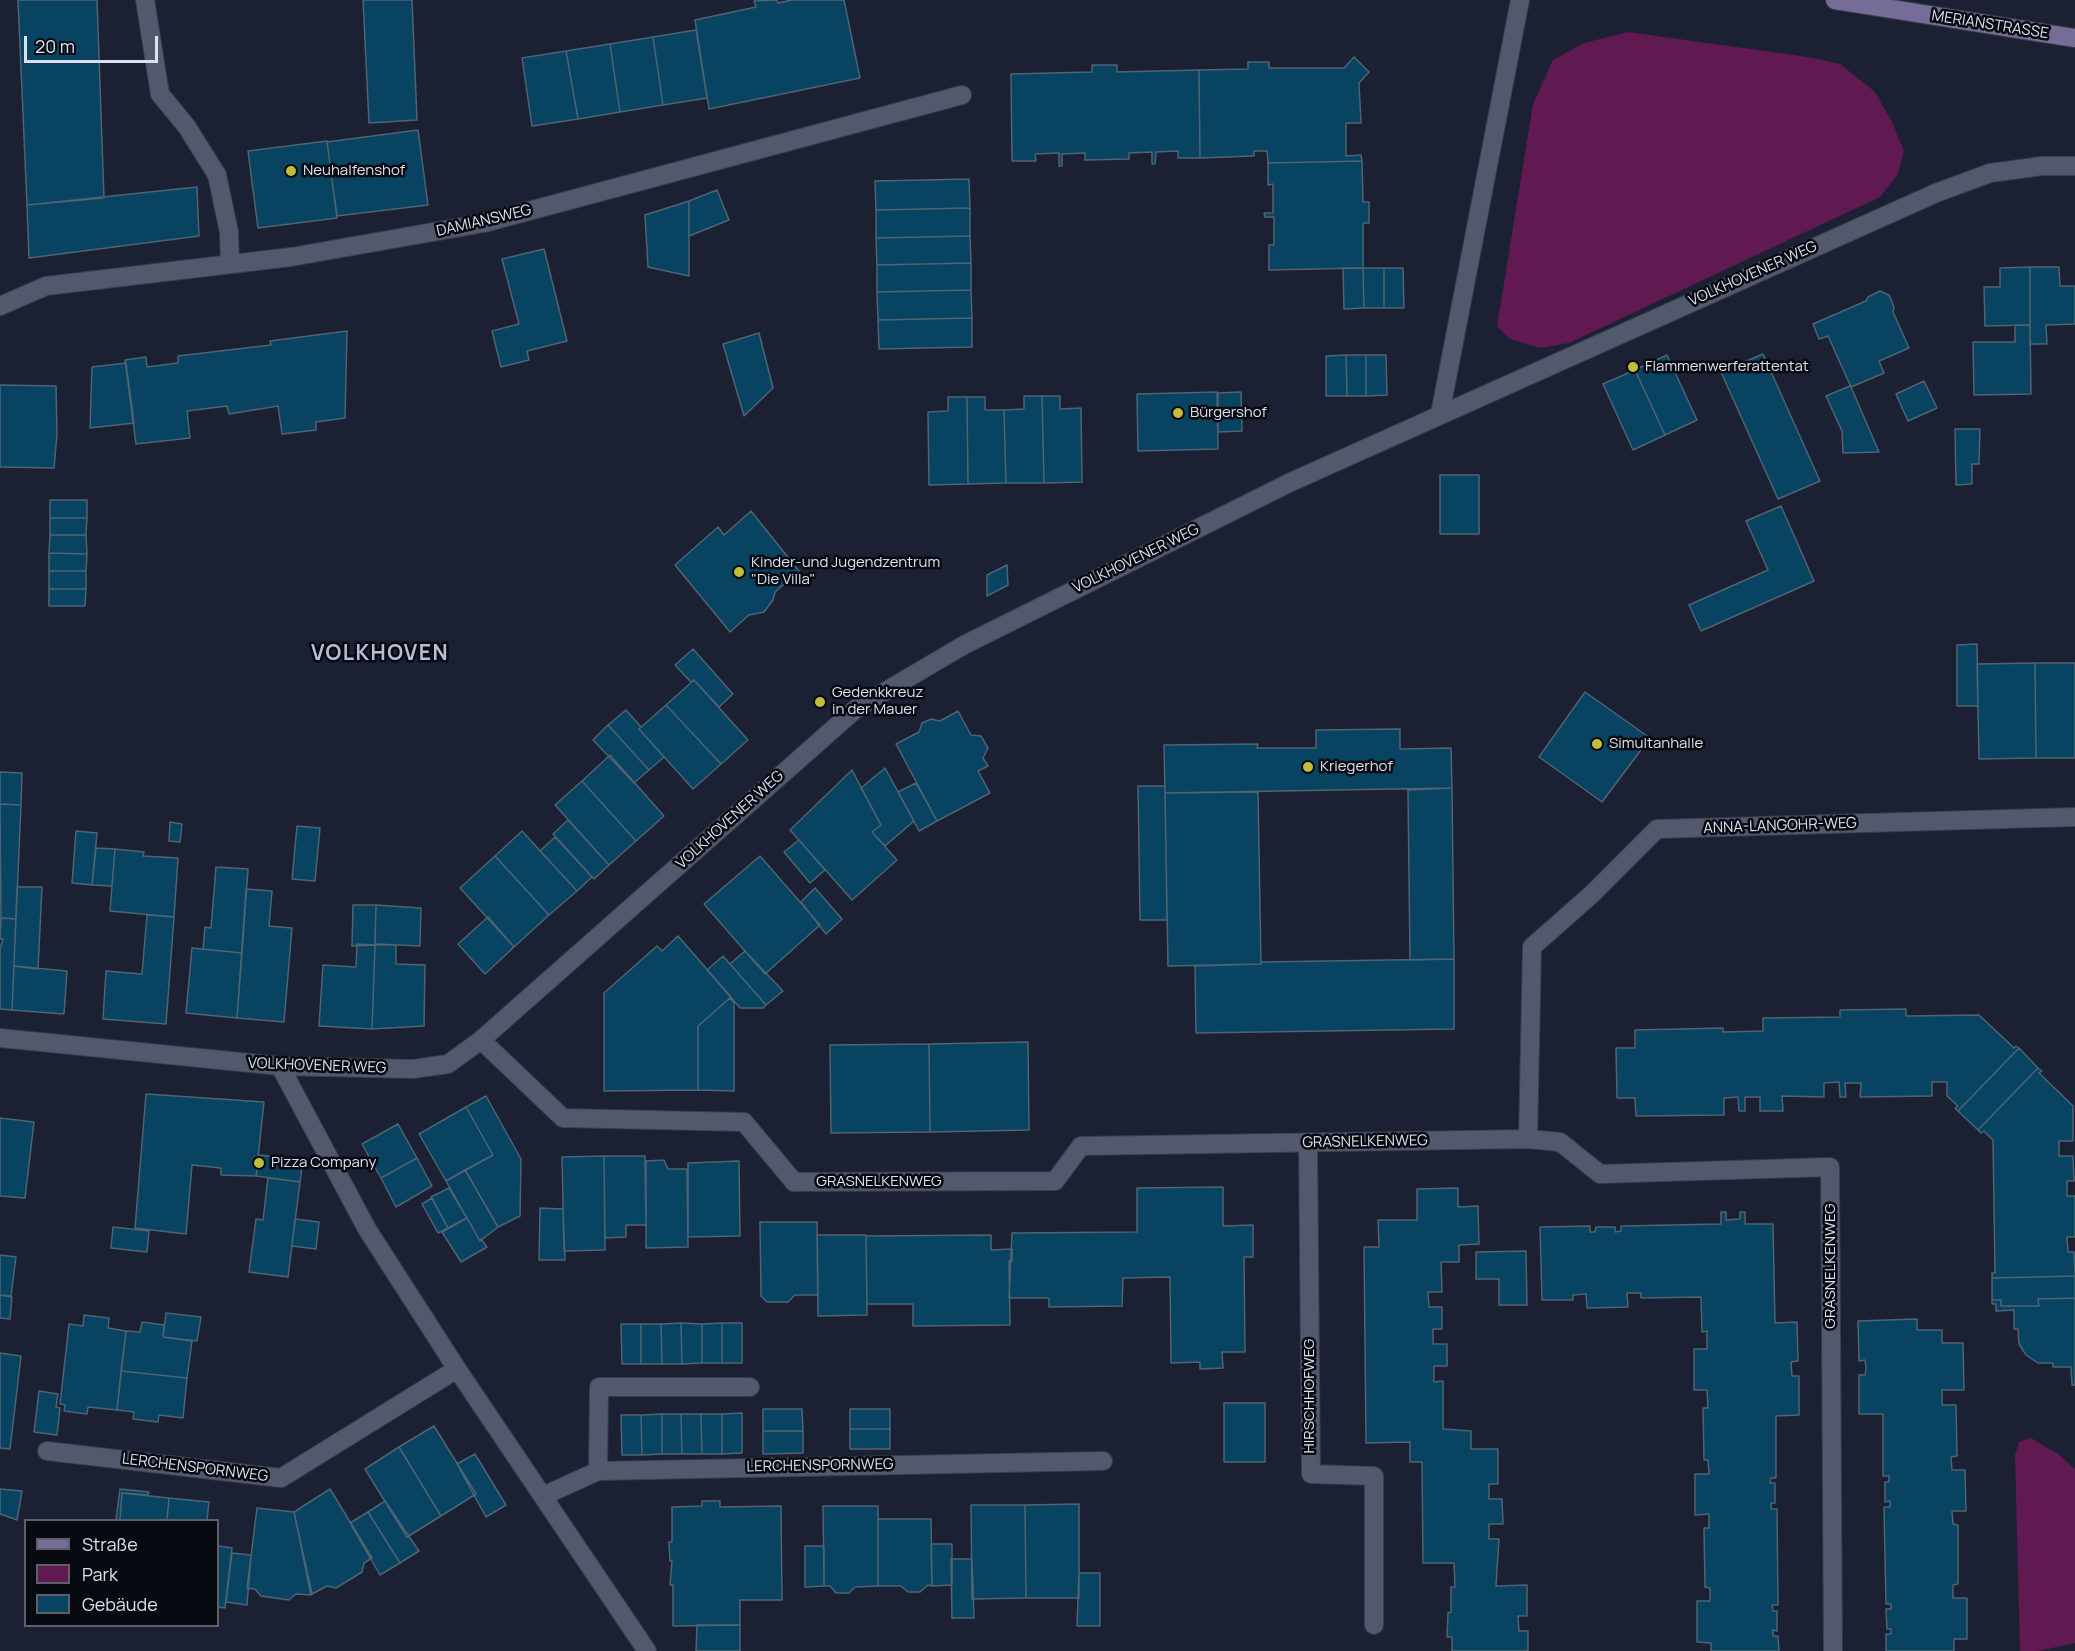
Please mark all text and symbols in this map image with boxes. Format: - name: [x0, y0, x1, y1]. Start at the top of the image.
- street label: MERIANSTRASSE: [1930, 7, 2050, 43]
- scale bar: [27, 24, 160, 62]
- text: 20 m: [35, 34, 75, 58]
- place label: Neuhalfenshof: [303, 162, 405, 180]
- marker: Neuhalfenshof: [284, 164, 298, 178]
- street label: DAMIANSWEG: [435, 201, 533, 241]
- street label: VOLKHOVENER WEG: [1686, 238, 1820, 310]
- place label: Flammenwerferattentat: [1645, 358, 1809, 376]
- marker: Flammenwerferattentat: [1626, 360, 1640, 374]
- place label: Bürgershof: [1190, 404, 1267, 422]
- marker: Bürgershof: [1171, 406, 1185, 420]
- street label: VOLKHOVENER WEG: [1070, 521, 1202, 597]
- place label: Kinder-und Jugendzentrum "Die Villa": [751, 554, 940, 589]
- marker: Kinder-und Jugendzentrum "Die Villa": [732, 565, 746, 579]
- district label: VOLKHOVEN: [311, 641, 449, 667]
- place label: Gedenkkreuz in der Mauer: [832, 684, 923, 719]
- marker: Gedenkkreuz in der Mauer: [813, 695, 827, 709]
- place label: Simultanhalle: [1609, 735, 1703, 753]
- marker: Simultanhalle: [1590, 737, 1604, 751]
- place label: Kriegerhof: [1320, 758, 1393, 776]
- marker: Kriegerhof: [1301, 760, 1315, 774]
- street label: VOLKHOVENER WEG: [673, 767, 787, 873]
- street label: ANNA-LANGOHR-WEG: [1703, 814, 1857, 838]
- street label: VOLKHOVENER WEG: [248, 1055, 386, 1077]
- street label: GRASNELKENWEG: [1302, 1132, 1428, 1152]
- place label: Pizza Company: [271, 1154, 376, 1172]
- marker: Pizza Company: [252, 1156, 266, 1170]
- street label: GRASNELKENWEG: [816, 1173, 942, 1191]
- street label: GRASNELKENWEG: [1822, 1203, 1840, 1329]
- street label: HIRSCHHOFWEG: [1301, 1339, 1319, 1453]
- street label: LERCHENSPORNWEG: [121, 1450, 269, 1486]
- street label: LERCHENSPORNWEG: [746, 1456, 894, 1476]
- legend: [24, 1519, 219, 1627]
- text: Straße: [82, 1532, 138, 1556]
- text: Park: [82, 1562, 118, 1586]
- text: Gebäude: [82, 1592, 158, 1616]

